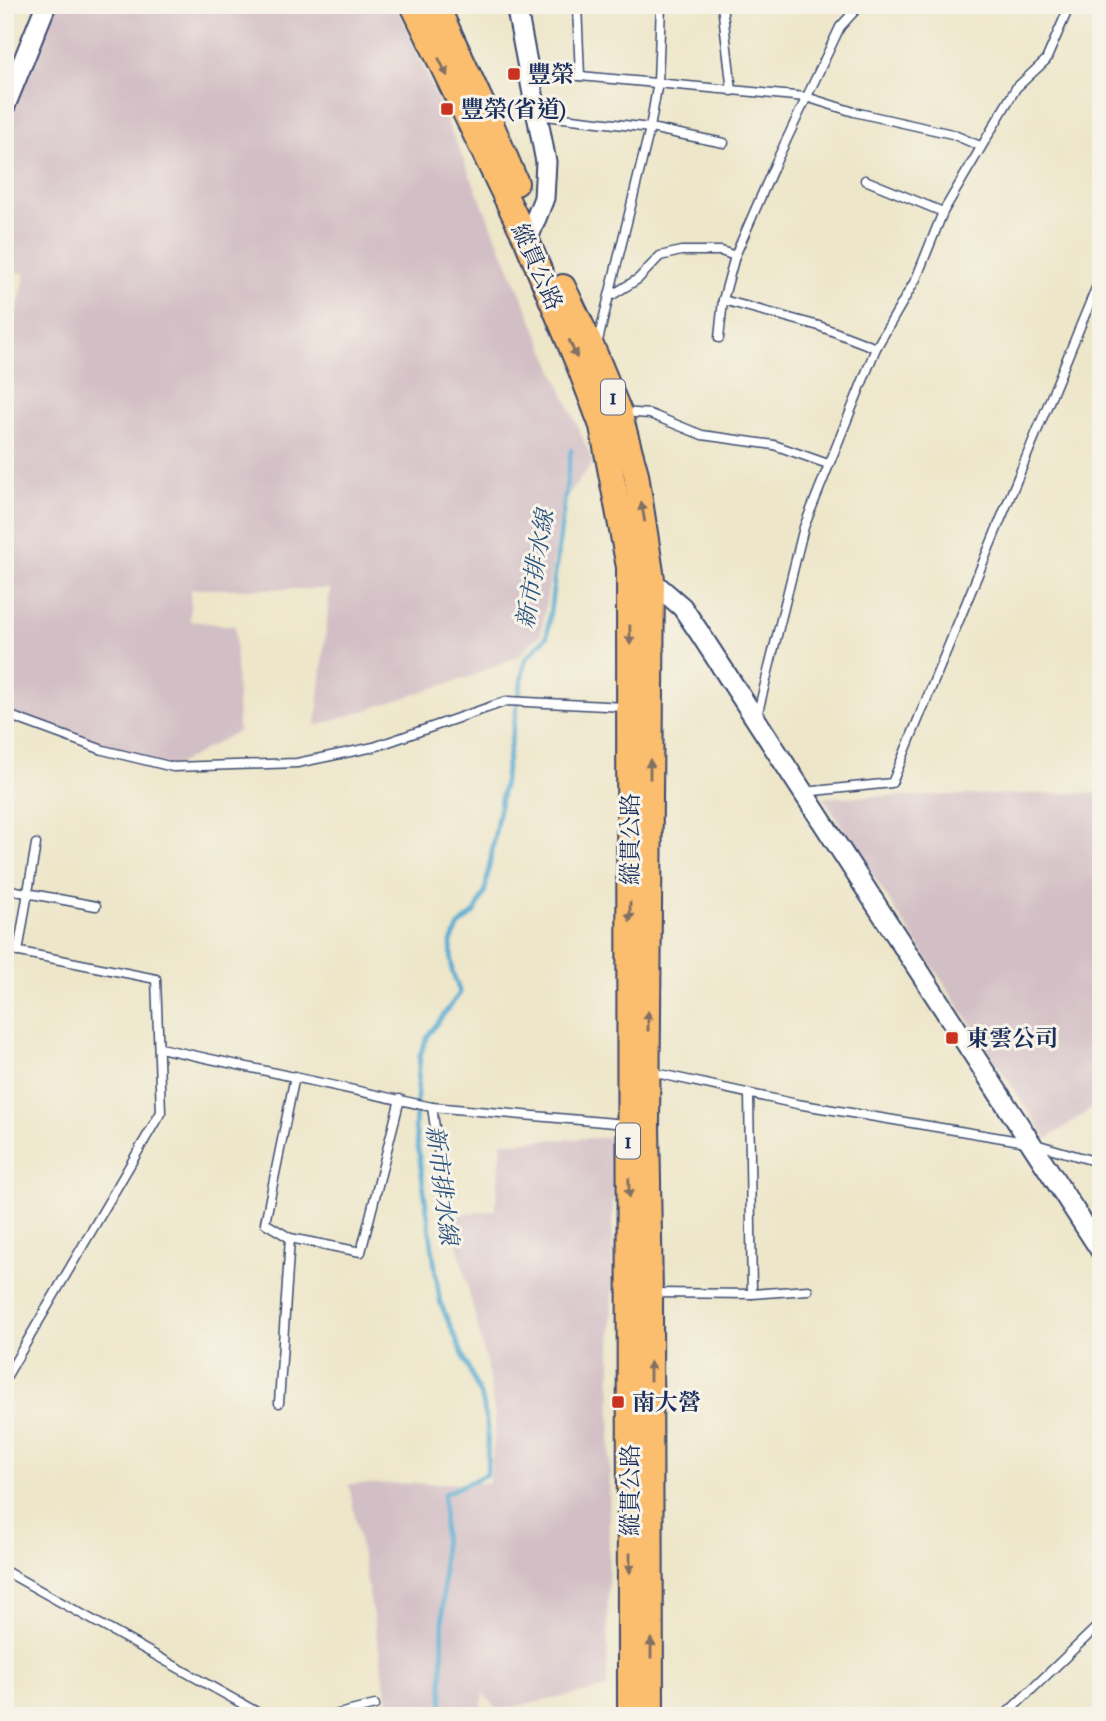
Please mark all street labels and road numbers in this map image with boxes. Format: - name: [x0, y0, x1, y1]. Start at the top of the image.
- street label: 縱貫公路: [506, 219, 568, 315]
- road number: 1: [601, 380, 625, 414]
- street label: 縱貫公路: [617, 793, 644, 885]
- road number: 1: [616, 1124, 640, 1158]
- street label: 縱貫公路: [617, 1444, 644, 1536]

